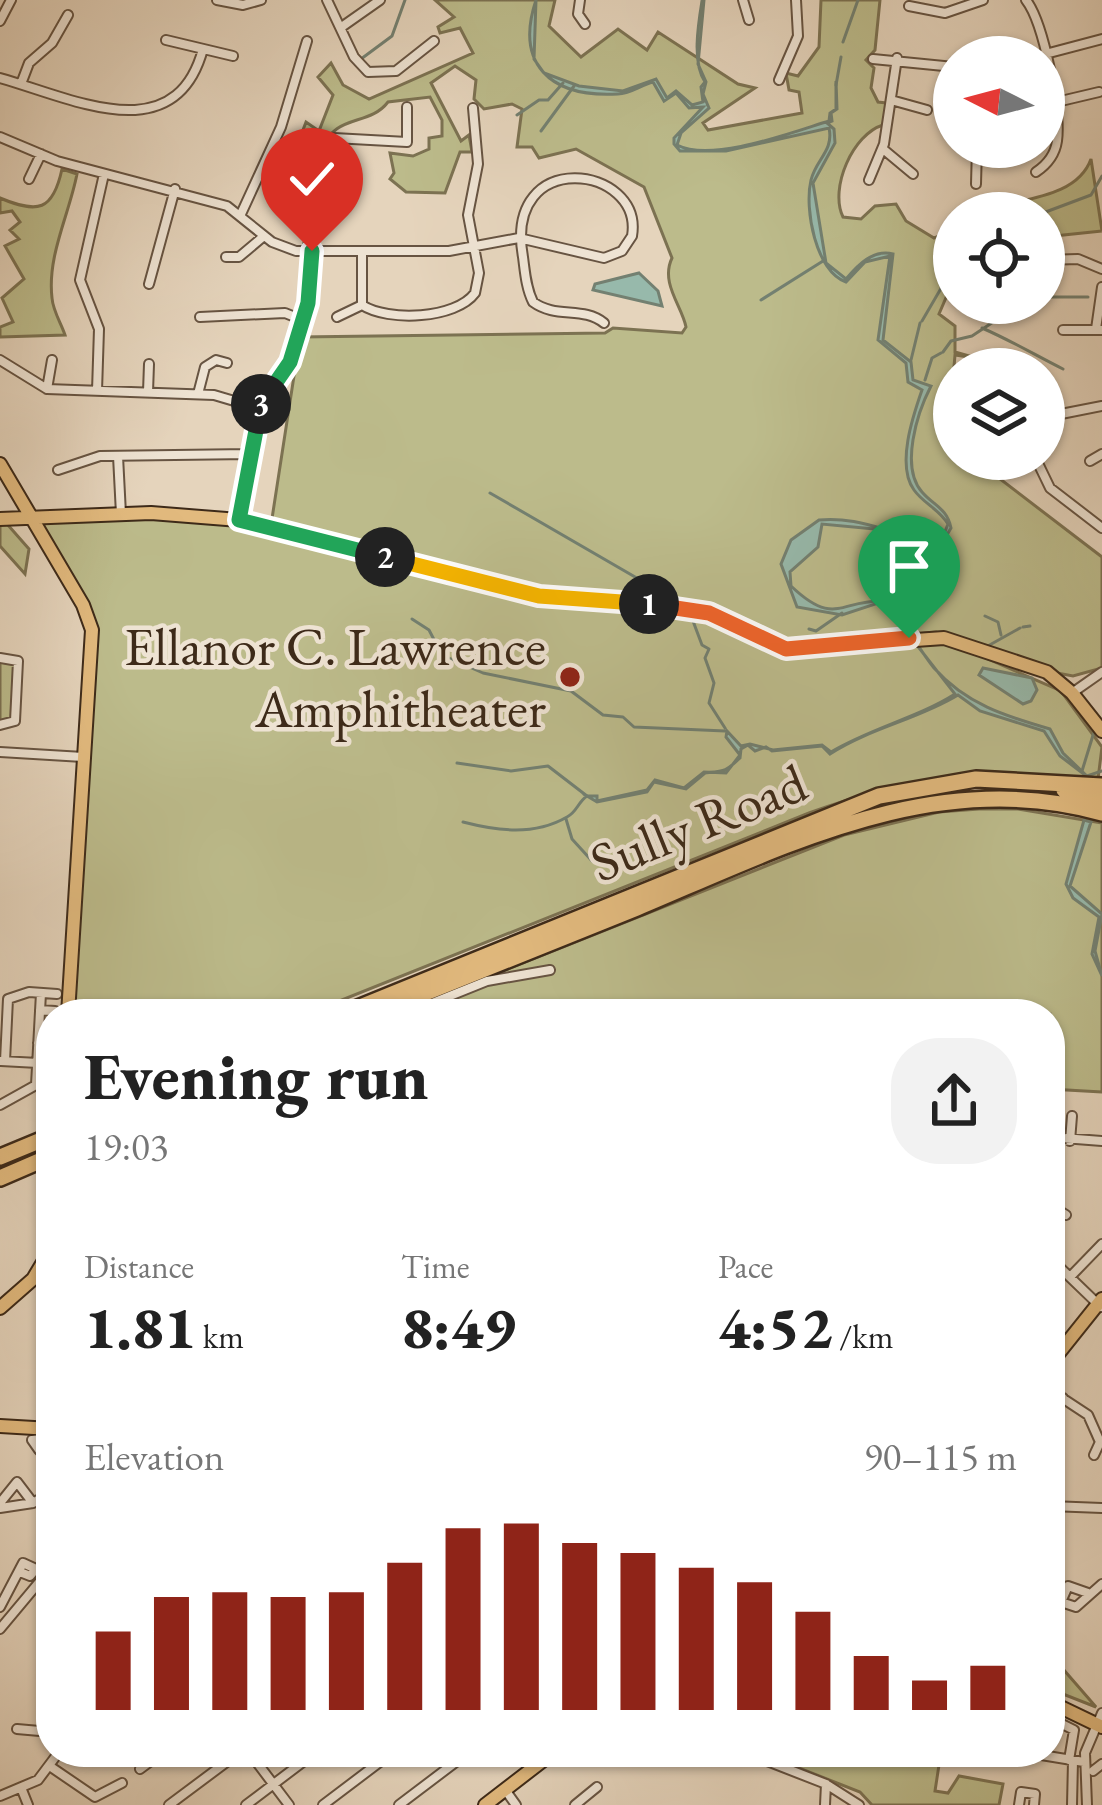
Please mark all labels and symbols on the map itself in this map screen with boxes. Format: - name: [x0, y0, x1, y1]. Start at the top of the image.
- north arrow: [933, 36, 1065, 168]
- pin: [261, 128, 363, 251]
- pin: 3: [231, 374, 291, 434]
- pin: [858, 515, 960, 638]
- pin: 2: [355, 527, 415, 587]
- pin: 1: [619, 574, 679, 634]
- place label: Ellanor C. Lawrence Amphitheater: [124, 611, 546, 743]
- marker: Ellanor C. Lawrence Amphitheater: [557, 664, 583, 690]
- street label: Sully Road: [580, 747, 817, 897]

